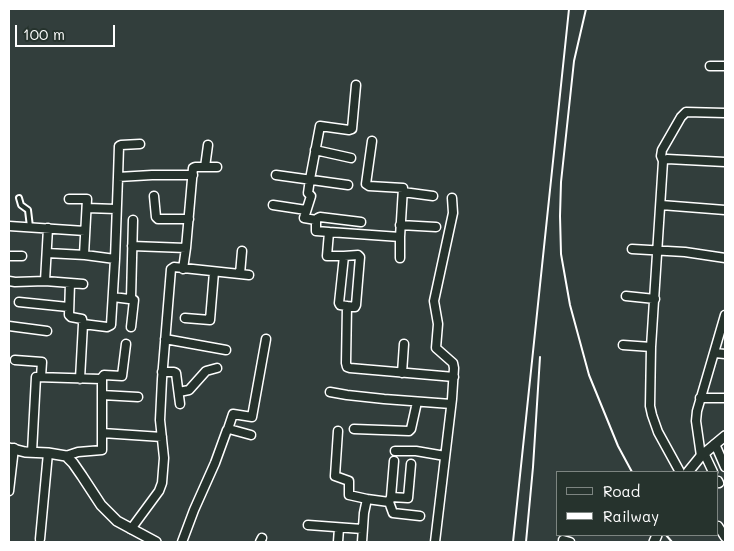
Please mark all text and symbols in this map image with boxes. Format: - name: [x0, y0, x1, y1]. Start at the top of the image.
- scale bar: [18, 15, 118, 47]
- text: 100 m: [23, 24, 65, 44]
- legend: [556, 471, 719, 536]
- text: Road: [603, 481, 640, 501]
- text: Railway: [603, 506, 659, 526]

